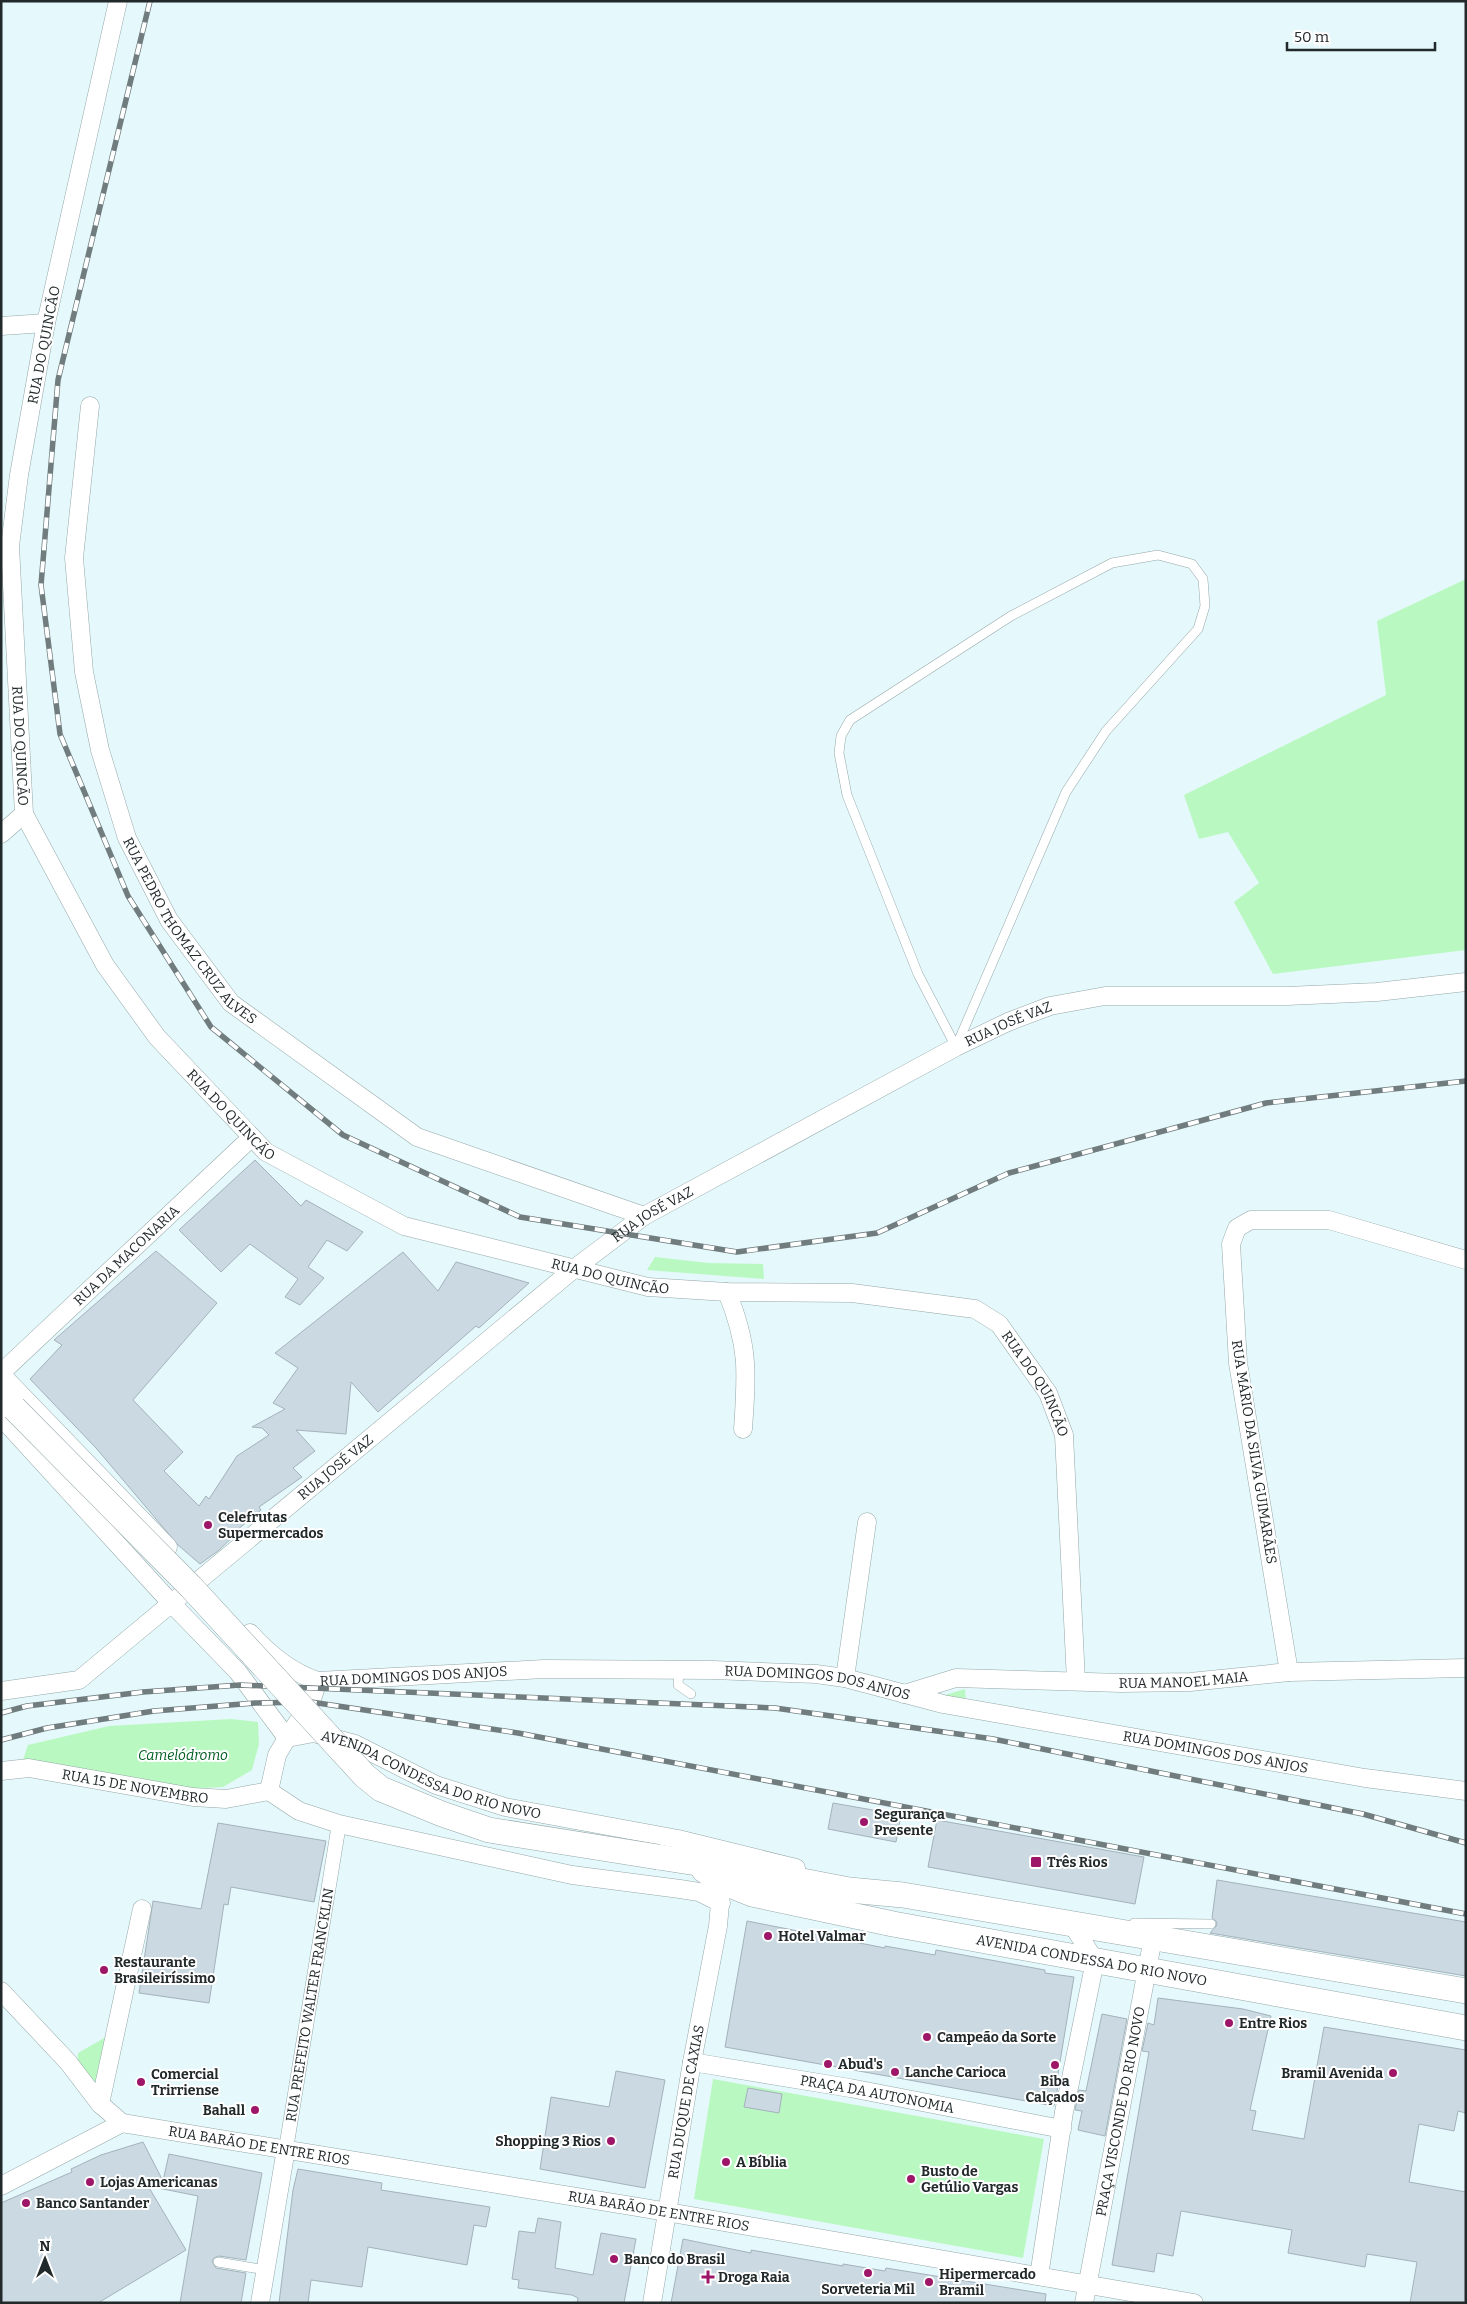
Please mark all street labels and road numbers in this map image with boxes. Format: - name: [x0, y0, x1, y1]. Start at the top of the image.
- street label: RUA DO QUINCÃO: [24, 284, 64, 406]
- street label: RUA DO QUINCÃO: [9, 685, 32, 806]
- street label: RUA PEDRO THOMAZ CRUZ ALVES: [120, 834, 260, 1027]
- street label: RUA JOSÉ VAZ: [962, 998, 1054, 1050]
- street label: RUA DO QUINCÃO: [183, 1066, 278, 1164]
- street label: RUA JOSÉ VAZ: [608, 1183, 696, 1246]
- street label: RUA DA MACONARIA: [70, 1202, 183, 1309]
- street label: RUA DO QUINCÃO: [550, 1255, 670, 1297]
- street label: RUA DO QUINCÃO: [998, 1328, 1072, 1439]
- street label: RUA MÁRIO DA SILVA GUIMARÃES: [1228, 1339, 1281, 1565]
- street label: RUA JOSÉ VAZ: [294, 1431, 377, 1503]
- street label: RUA DOMINGOS DOS ANJOS: [319, 1662, 508, 1689]
- street label: RUA DOMINGOS DOS ANJOS: [724, 1662, 912, 1703]
- street label: RUA MANOEL MAIA: [1118, 1668, 1249, 1692]
- street label: AVENIDA CONDESSA DO RIO NOVO: [319, 1727, 542, 1822]
- street label: RUA DOMINGOS DOS ANJOS: [1122, 1727, 1310, 1776]
- street label: RUA 15 DE NOVEMBRO: [61, 1765, 209, 1806]
- street label: RUA PREFEITO WALTER FRANCKLIN: [282, 1887, 337, 2123]
- street label: AVENIDA CONDESSA DO RIO NOVO: [975, 1931, 1208, 1989]
- street label: PRAÇA VISCONDE DO RIO NOVO: [1092, 2005, 1148, 2218]
- street label: RUA DUQUE DE CAXIAS: [664, 2023, 707, 2180]
- street label: PRAÇA DA AUTONOMIA: [799, 2071, 956, 2117]
- street label: RUA BARÃO DE ENTRE RIOS: [167, 2122, 351, 2168]
- street label: RUA BARÃO DE ENTRE RIOS: [567, 2187, 751, 2235]

